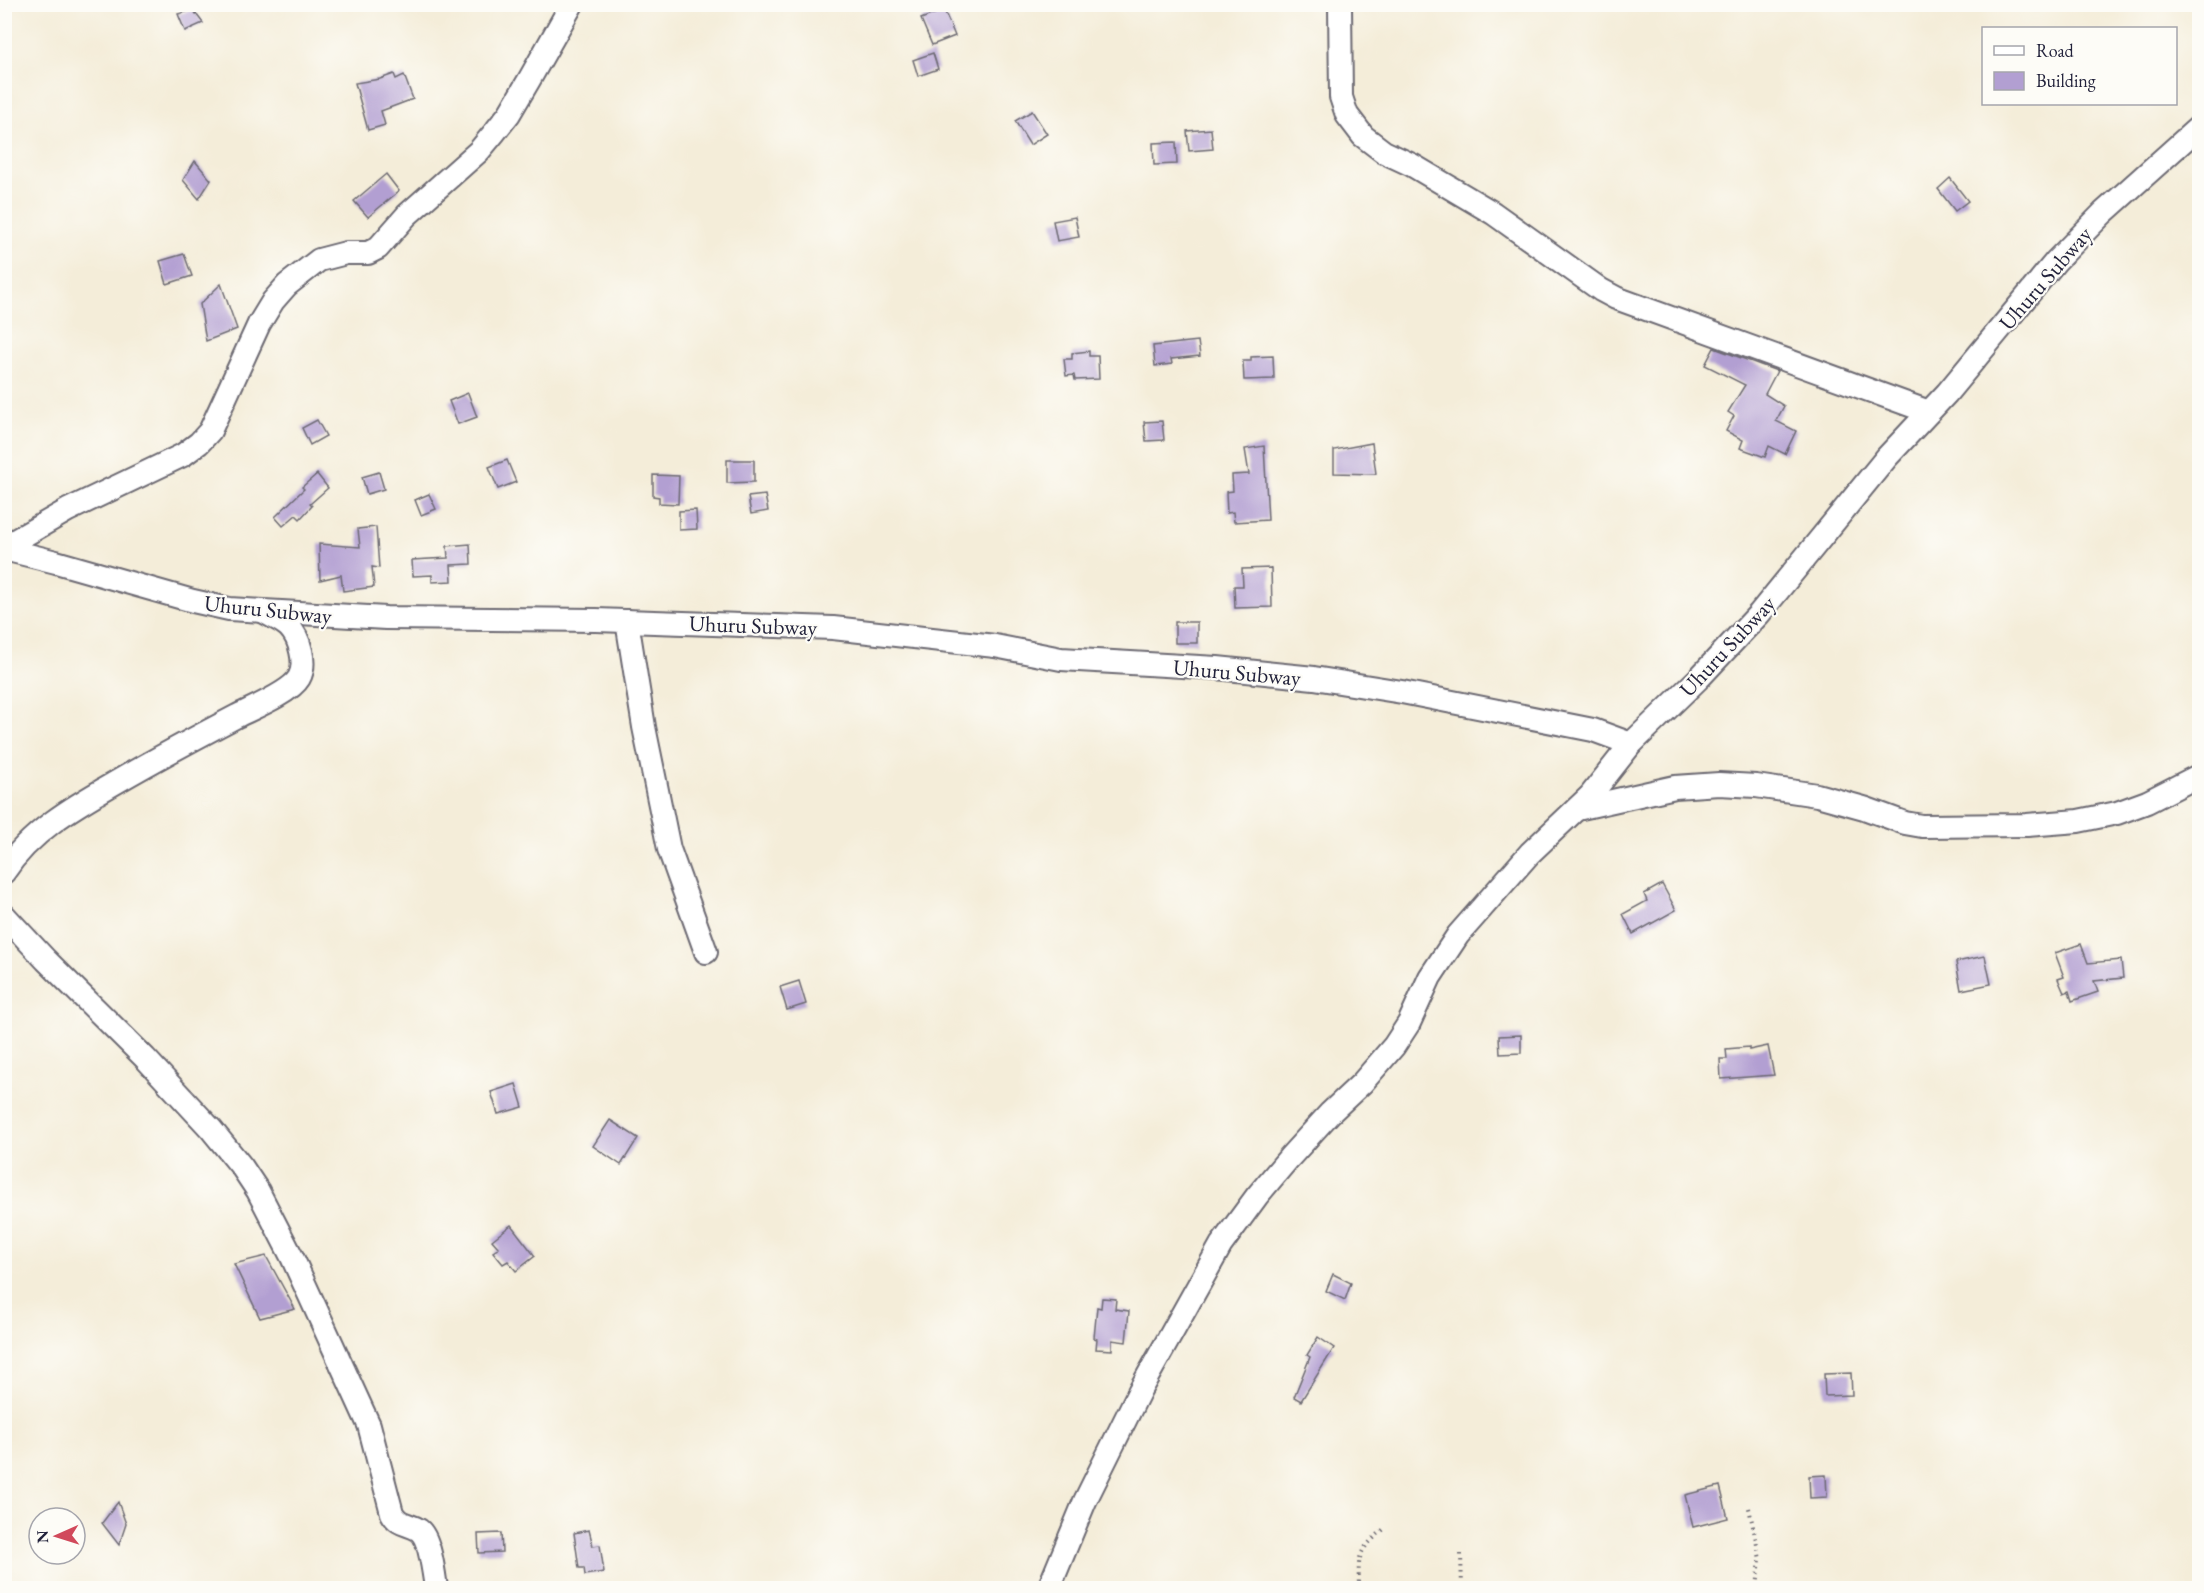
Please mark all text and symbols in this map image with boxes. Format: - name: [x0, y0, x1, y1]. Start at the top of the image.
- legend: [1982, 27, 2177, 105]
- text: Road: [2036, 39, 2075, 62]
- text: Building: [2036, 69, 2096, 92]
- street label: Uhuru Subway: [1992, 220, 2099, 336]
- street label: Uhuru Subway: [203, 588, 334, 631]
- street label: Uhuru Subway: [1673, 589, 1782, 703]
- street label: Uhuru Subway: [688, 609, 818, 642]
- street label: Uhuru Subway: [1172, 652, 1302, 693]
- north arrow: [27, 1506, 87, 1566]
- text: N: [32, 1530, 53, 1544]

